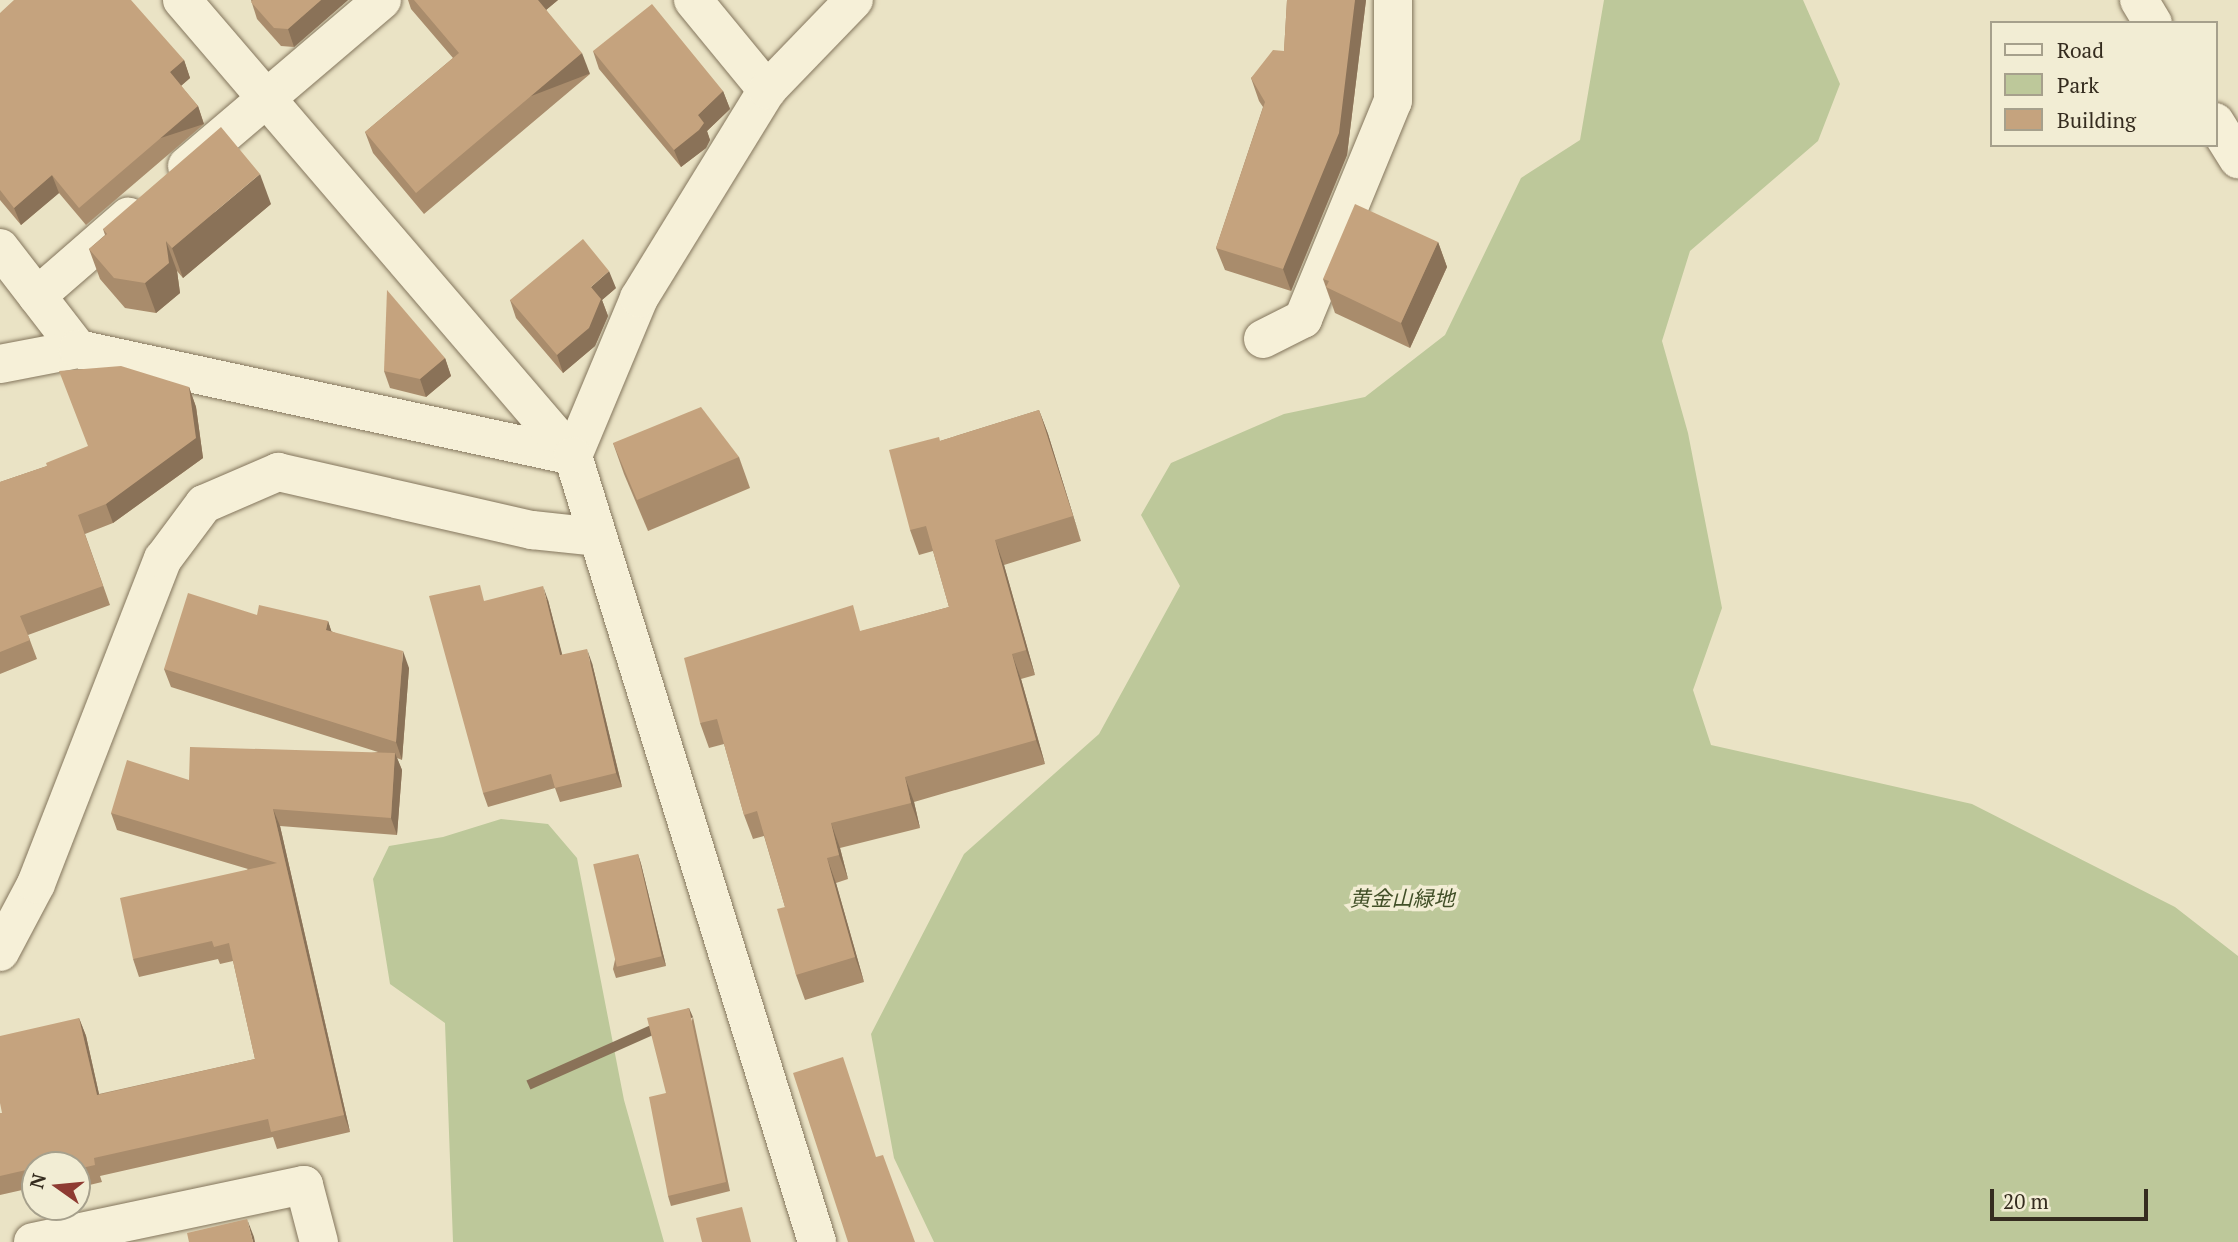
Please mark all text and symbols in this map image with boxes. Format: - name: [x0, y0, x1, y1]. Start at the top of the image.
- legend: [1990, 21, 2217, 147]
- text: Road: [2057, 36, 2104, 64]
- text: Park: [2057, 71, 2099, 99]
- text: Building: [2057, 106, 2136, 134]
- park label: 黄金山緑地: [1350, 885, 1454, 911]
- north arrow: [21, 1151, 91, 1221]
- text: N: [23, 1171, 51, 1191]
- scale bar: [1993, 1176, 2150, 1220]
- text: 20 m: [2003, 1187, 2049, 1215]

